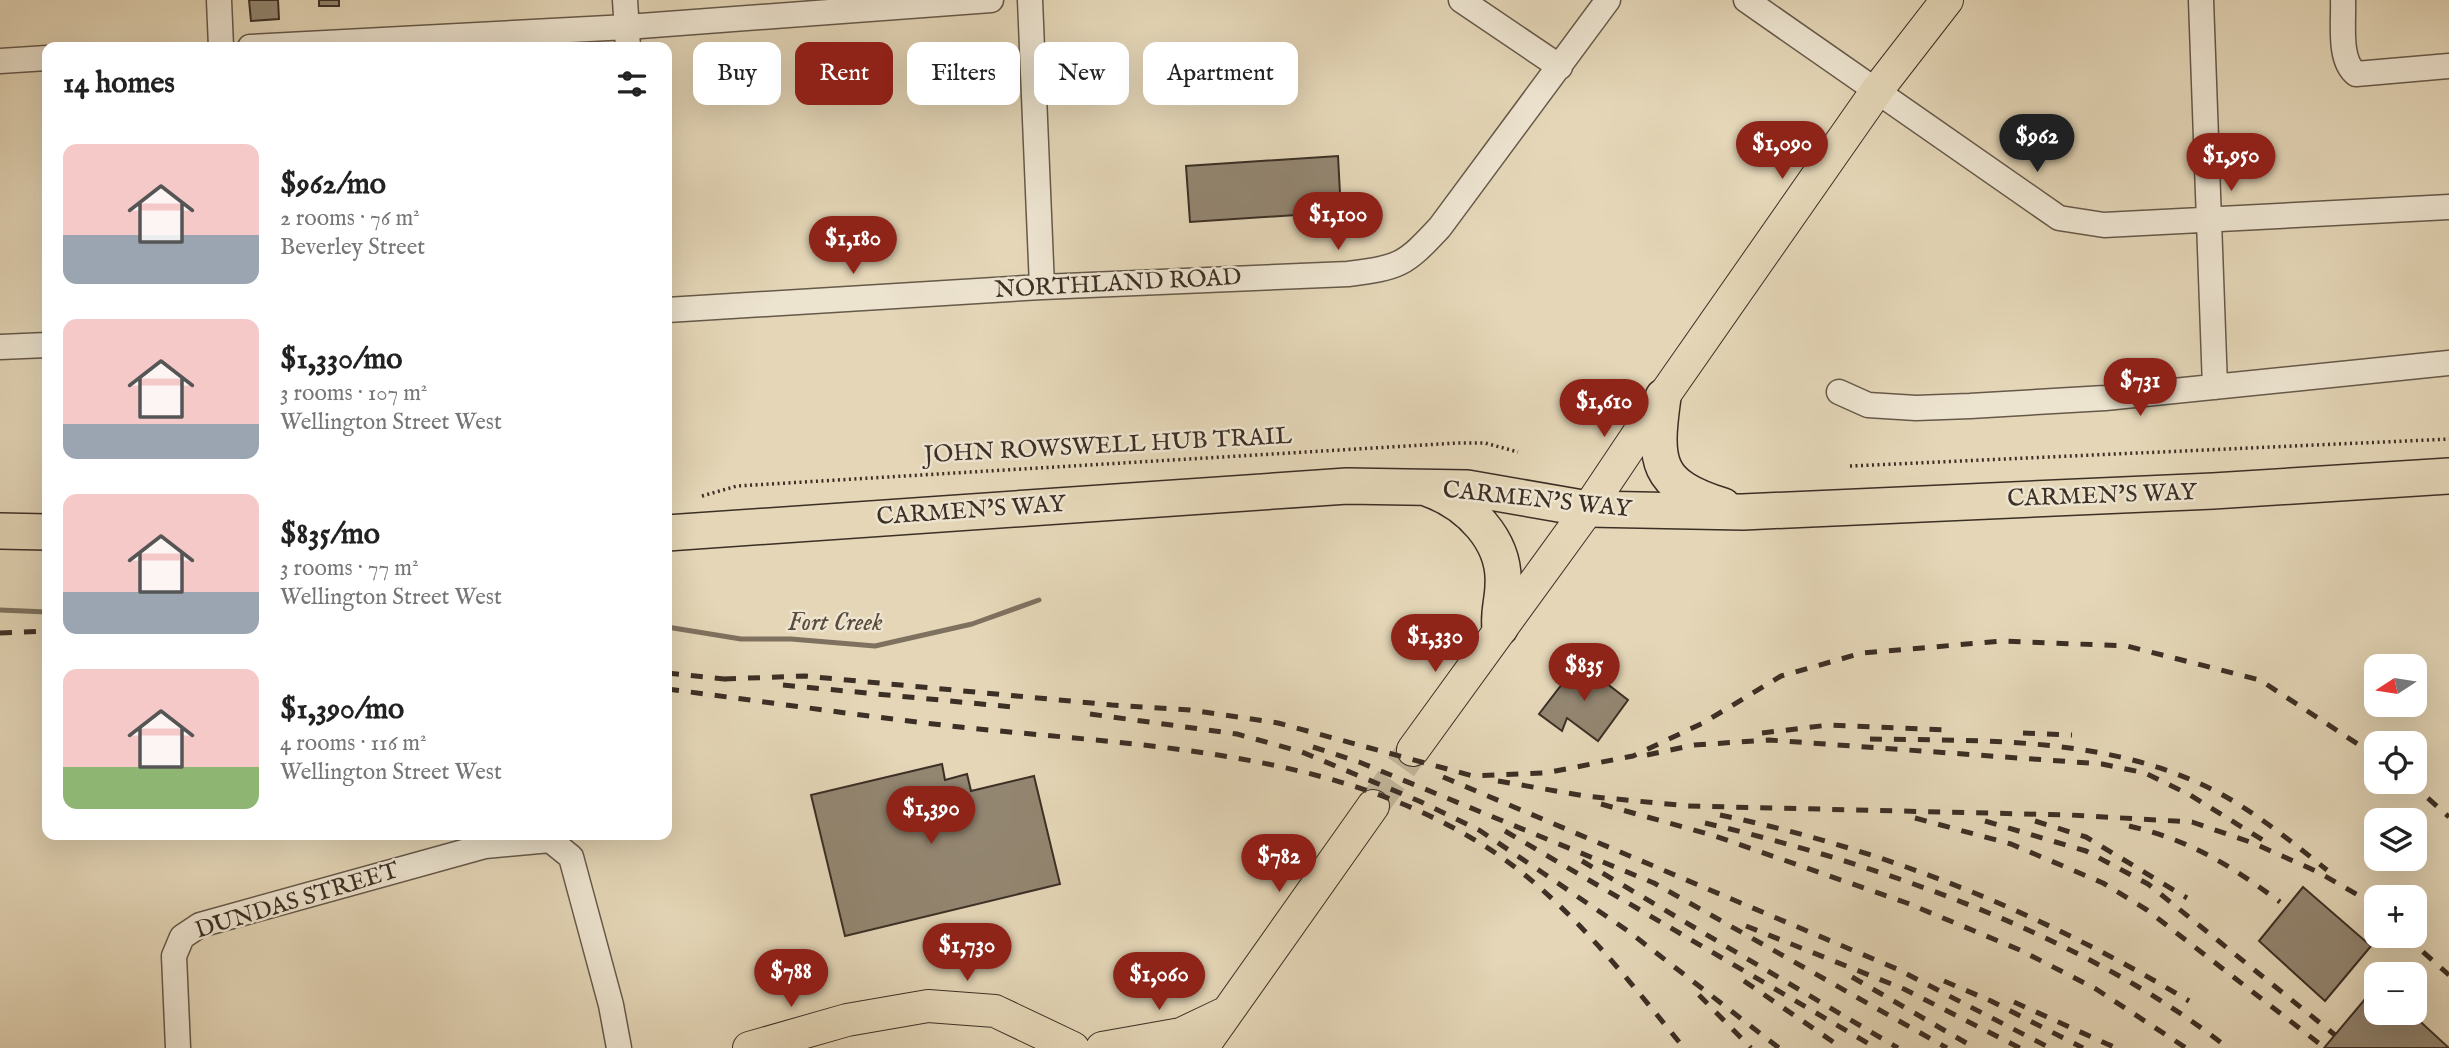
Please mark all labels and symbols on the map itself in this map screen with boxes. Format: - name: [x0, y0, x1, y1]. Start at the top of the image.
- pin: $962: [1996, 114, 2078, 174]
- pin: $1,090: [1725, 122, 1839, 181]
- pin: $1,950: [2174, 134, 2288, 193]
- pin: $1,100: [1281, 192, 1395, 252]
- pin: $1,180: [796, 216, 910, 276]
- street label: NORTHLAND ROAD: [994, 262, 1242, 306]
- pin: $731: [2099, 358, 2181, 418]
- pin: $1,610: [1547, 380, 1661, 439]
- street label: JOHN ROWSWELL HUB TRAIL: [920, 421, 1294, 471]
- street label: CARMEN'S WAY: [1441, 475, 1634, 525]
- street label: CARMEN'S WAY: [2007, 477, 2199, 515]
- street label: CARMEN'S WAY: [875, 489, 1068, 533]
- water label: Fort Creek: [787, 606, 883, 639]
- pin: $1,330: [1378, 614, 1492, 674]
- pin: $835: [1543, 644, 1625, 703]
- north arrow: [2364, 654, 2427, 718]
- pin: $1,390: [874, 786, 988, 846]
- pin: $782: [1238, 834, 1320, 894]
- street label: DUNDAS STREET: [191, 855, 403, 947]
- pin: $1,730: [910, 923, 1024, 983]
- pin: $788: [750, 950, 832, 1009]
- pin: $1,060: [1102, 953, 1216, 1012]

